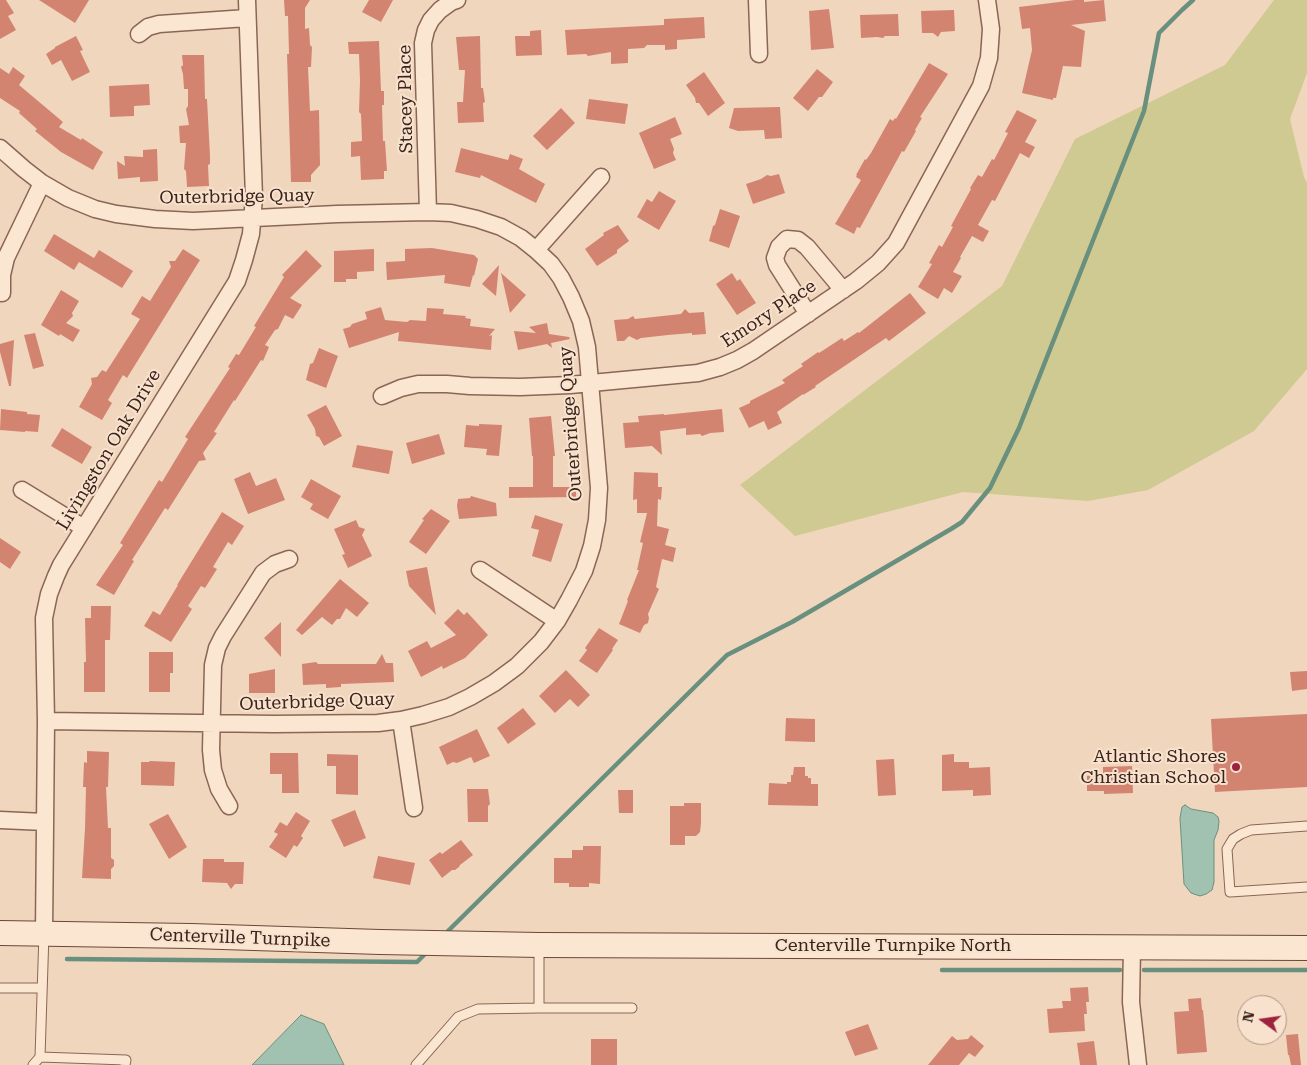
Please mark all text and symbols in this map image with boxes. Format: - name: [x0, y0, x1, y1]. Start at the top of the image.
- street label: Stacey Place: [394, 44, 418, 154]
- street label: Outerbridge Quay: [159, 185, 315, 209]
- street label: Emory Place: [718, 275, 820, 353]
- street label: Outerbridge Quay: [555, 346, 587, 502]
- street label: Livingston Oak Drive: [52, 366, 166, 534]
- street label: Outerbridge Quay: [239, 688, 395, 716]
- place label: Atlantic Shores Christian School: [1080, 746, 1226, 789]
- marker: Atlantic Shores Christian School: [1230, 761, 1242, 773]
- street label: Centerville Turnpike: [149, 924, 331, 952]
- street label: Centerville Turnpike North: [775, 935, 1011, 957]
- north arrow: [1237, 995, 1287, 1045]
- text: N: [1239, 1009, 1257, 1024]

